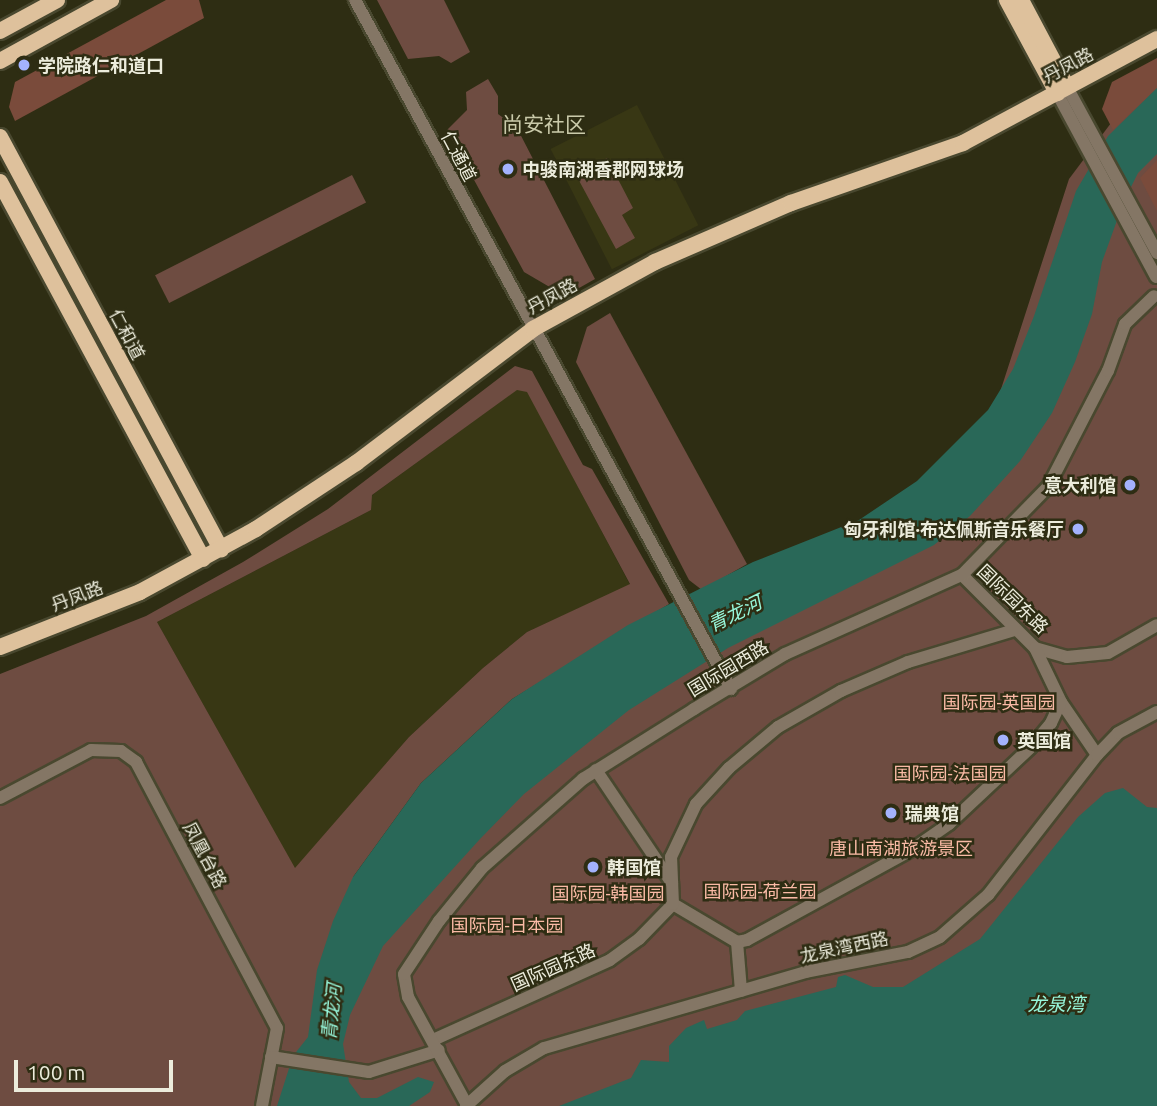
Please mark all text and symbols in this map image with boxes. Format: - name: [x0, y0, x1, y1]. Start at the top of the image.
- street label: 丹凤路: [1039, 43, 1097, 87]
- place label: 学院路仁和道口: [38, 54, 164, 76]
- marker: 学院路仁和道口: [16, 57, 32, 73]
- district label: 尚安社区: [502, 111, 586, 137]
- street label: 仁通道: [437, 127, 481, 185]
- place label: 中骏南湖香郡网球场: [522, 158, 684, 180]
- marker: 中骏南湖香郡网球场: [500, 161, 516, 177]
- street label: 丹凤路: [523, 273, 581, 319]
- street label: 仁和道: [105, 305, 149, 363]
- place label: 意大利馆: [1044, 474, 1116, 496]
- marker: 意大利馆: [1122, 477, 1138, 493]
- place label: 匈牙利馆·布达佩斯音乐餐厅: [844, 518, 1064, 540]
- marker: 匈牙利馆·布达佩斯音乐餐厅: [1070, 521, 1086, 537]
- street label: 国际园东路: [973, 560, 1053, 638]
- street label: 丹凤路: [48, 576, 106, 616]
- water label: 青龙河: [704, 591, 766, 637]
- street label: 国际园西路: [684, 636, 772, 700]
- park label: 国际园-英国园: [942, 691, 1056, 713]
- place label: 英国馆: [1017, 729, 1071, 751]
- marker: 英国馆: [995, 732, 1011, 748]
- park label: 国际园-法国园: [893, 762, 1007, 784]
- place label: 瑞典馆: [905, 802, 959, 824]
- marker: 瑞典馆: [883, 805, 899, 821]
- street label: 凤凰台路: [179, 818, 231, 892]
- park label: 唐山南湖旅游景区: [829, 837, 973, 859]
- place label: 韩国馆: [607, 856, 661, 878]
- marker: 韩国馆: [585, 859, 601, 875]
- park label: 国际园-荷兰园: [703, 880, 817, 902]
- park label: 国际园-韩国园: [551, 882, 665, 904]
- park label: 国际园-日本园: [450, 914, 564, 936]
- street label: 龙泉湾西路: [798, 927, 890, 967]
- street label: 国际园东路: [507, 939, 599, 995]
- water label: 青龙河: [318, 982, 346, 1042]
- water label: 龙泉湾: [1028, 994, 1084, 1016]
- scale bar: [18, 1046, 177, 1090]
- text: 100 m: [27, 1060, 85, 1084]

